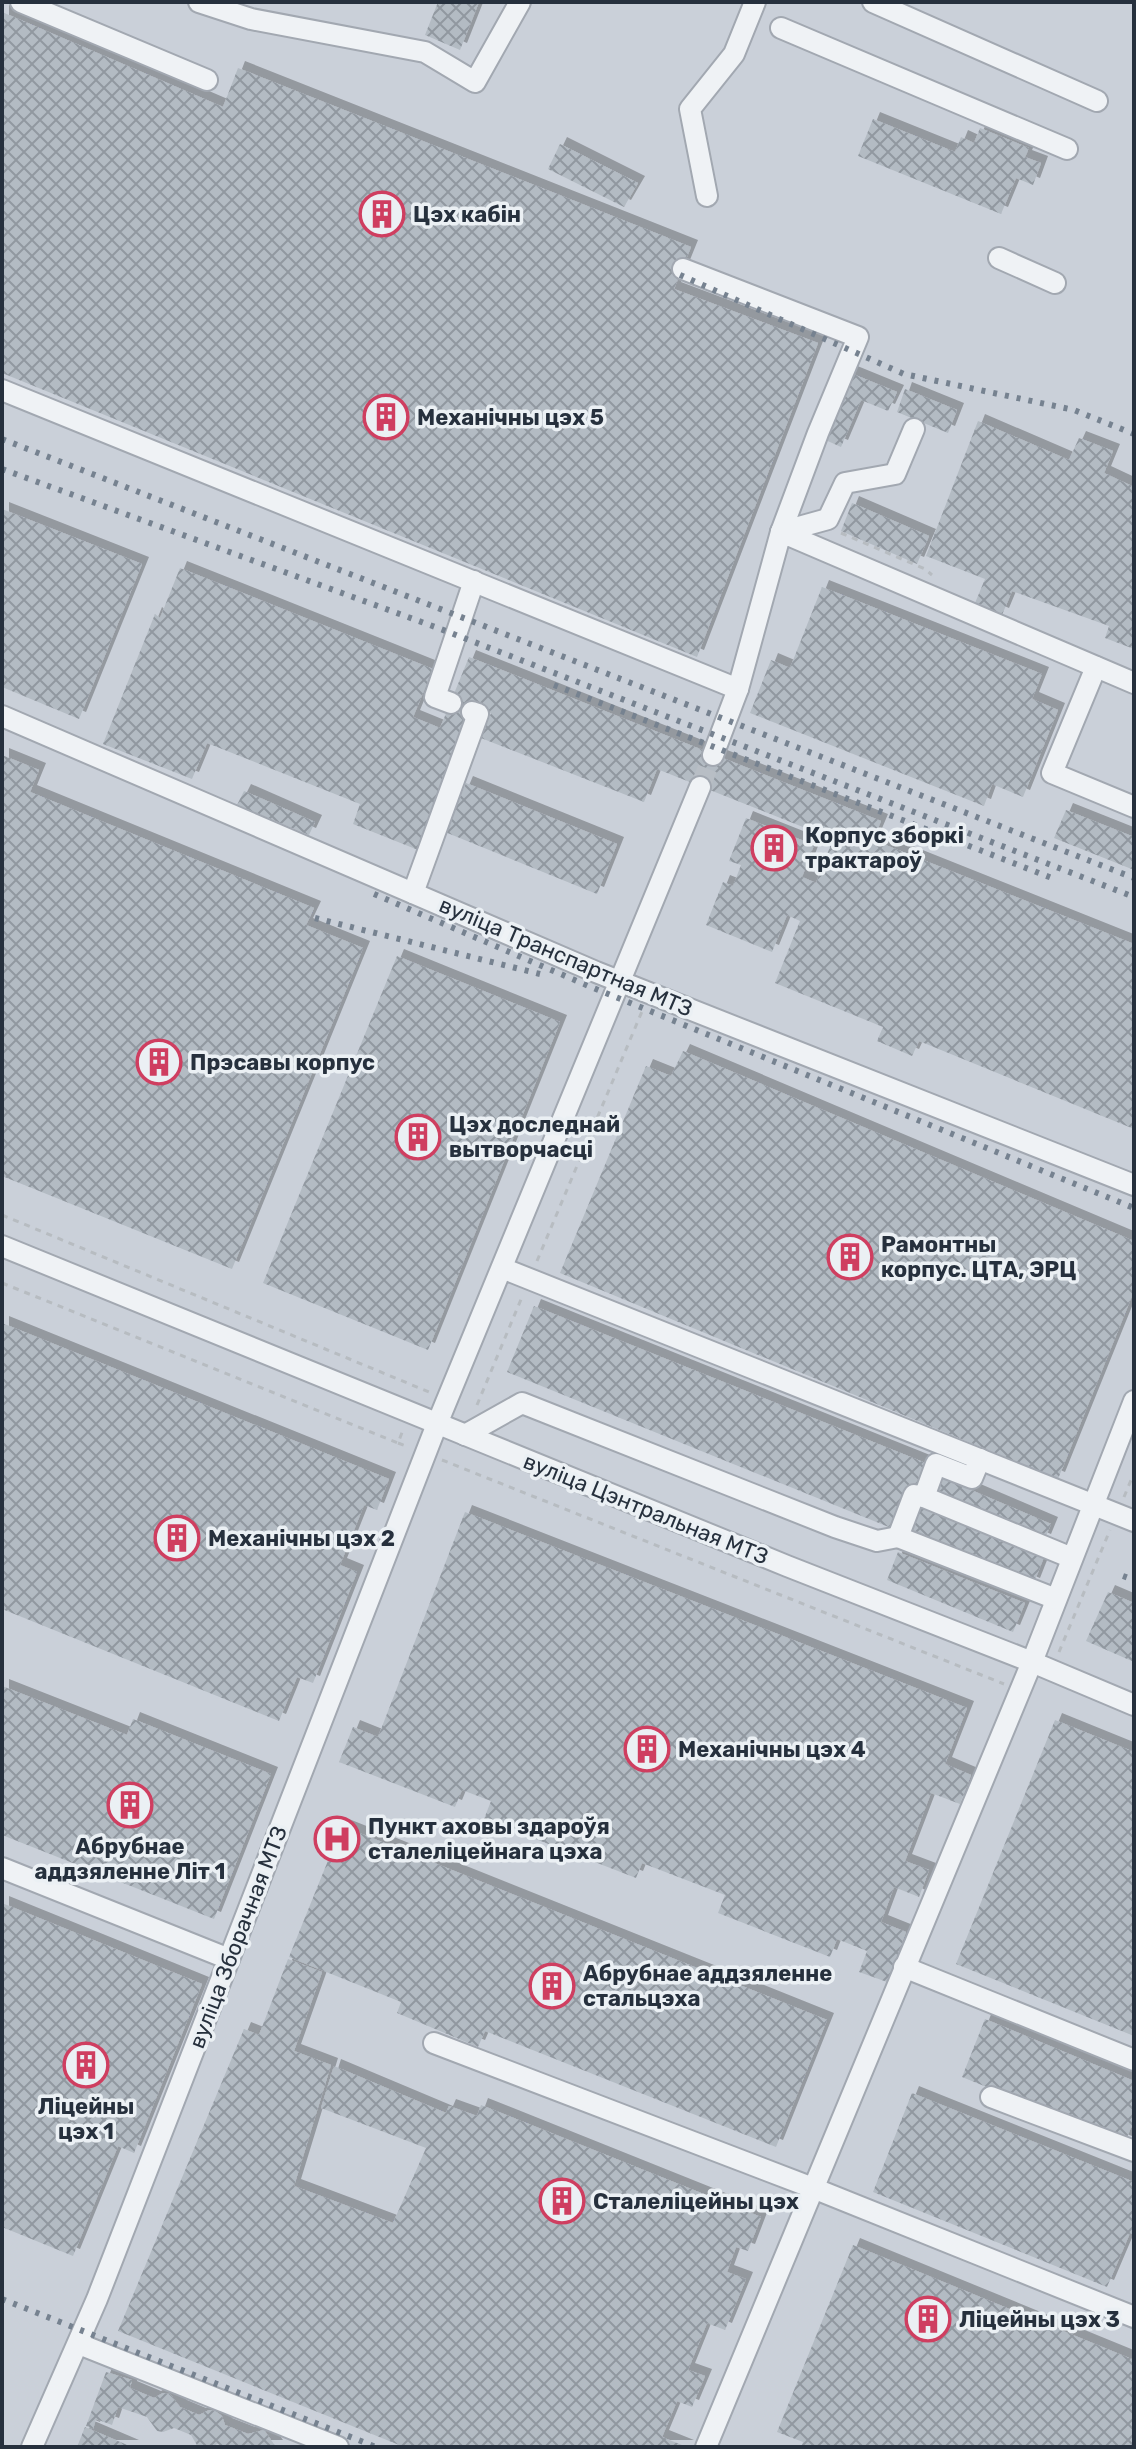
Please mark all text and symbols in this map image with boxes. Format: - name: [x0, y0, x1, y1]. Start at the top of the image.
- building icon: Цэх кабін: [358, 190, 406, 238]
- place label: Цэх кабін: [413, 201, 521, 228]
- building icon: Механічны цэх 5: [362, 393, 410, 441]
- place label: Механічны цэх 5: [417, 404, 604, 431]
- place label: Корпус зборкі трактароў: [805, 822, 964, 874]
- building icon: Корпус зборкі трактароў: [750, 824, 798, 872]
- street label: вуліца Транспартная МТЗ: [435, 891, 697, 1023]
- building icon: Прэсавы корпус: [135, 1038, 183, 1086]
- place label: Прэсавы корпус: [190, 1049, 375, 1076]
- place label: Цэх доследнай вытворчасці: [449, 1111, 620, 1163]
- building icon: Цэх доследнай вытворчасці: [394, 1113, 442, 1161]
- place label: Рамонтны корпус. ЦТА, ЭРЦ: [881, 1231, 1076, 1283]
- building icon: Рамонтны корпус. ЦТА, ЭРЦ: [826, 1233, 874, 1281]
- street label: вуліца Цэнтральная МТЗ: [520, 1447, 772, 1571]
- building icon: Механічны цэх 2: [153, 1514, 201, 1562]
- place label: Механічны цэх 2: [208, 1525, 395, 1552]
- building icon: Механічны цэх 4: [623, 1725, 671, 1773]
- place label: Механічны цэх 4: [678, 1736, 866, 1763]
- building icon: Абрубнае аддзяленне Літ 1: [106, 1781, 154, 1829]
- place label: Пункт аховы здароўя сталеліцейнага цэха: [368, 1813, 610, 1865]
- hospital icon: Пункт аховы здароўя сталеліцейнага цэха: [313, 1815, 361, 1863]
- street label: вуліца Зборачная МТЗ: [183, 1822, 293, 2052]
- place label: Абрубнае аддзяленне Літ 1: [35, 1833, 225, 1885]
- place label: Абрубнае аддзяленне стальцэха: [583, 1960, 832, 2012]
- building icon: Абрубнае аддзяленне стальцэха: [528, 1962, 576, 2010]
- building icon: Ліцейны цэх 1: [62, 2041, 110, 2089]
- place label: Ліцейны цэх 1: [38, 2093, 134, 2145]
- building icon: Сталеліцейны цэх: [538, 2177, 586, 2225]
- place label: Сталеліцейны цэх: [593, 2188, 799, 2215]
- building icon: Ліцейны цэх 3: [904, 2295, 952, 2343]
- place label: Ліцейны цэх 3: [959, 2306, 1120, 2333]

